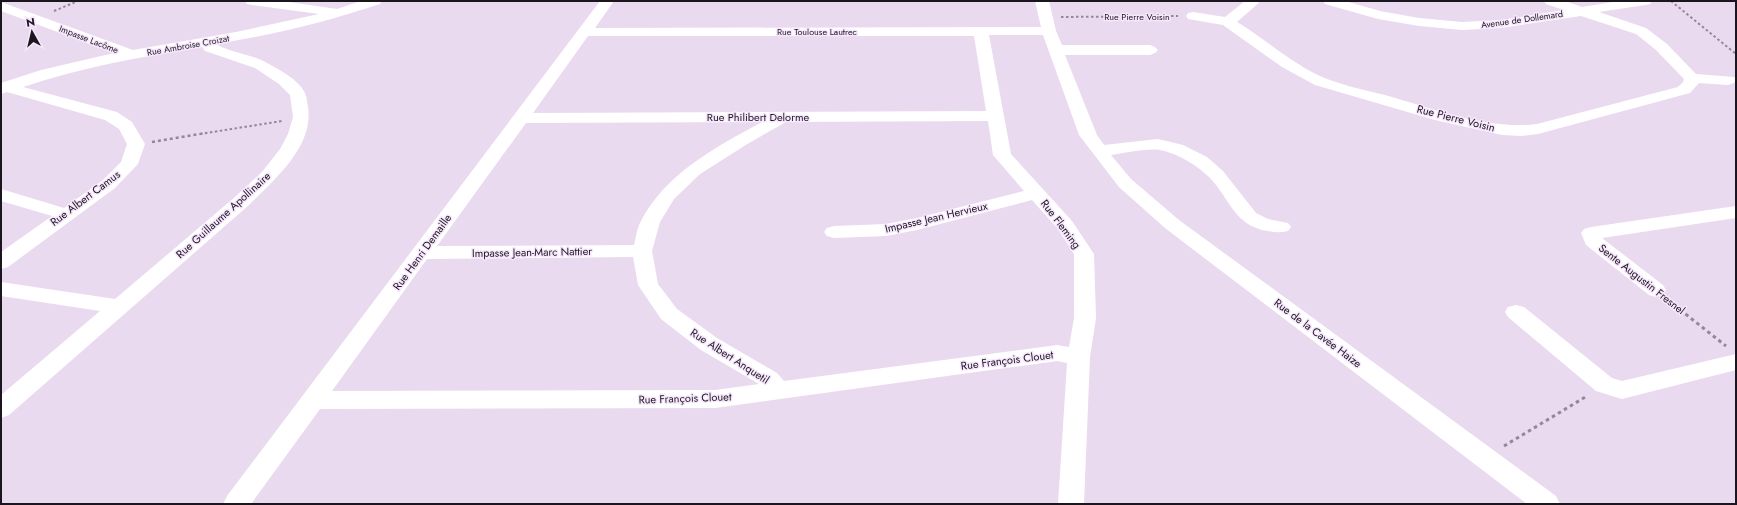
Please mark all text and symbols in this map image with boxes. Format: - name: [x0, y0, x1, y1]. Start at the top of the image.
- street label: Avenue de Dollemard: [1480, 7, 1564, 31]
- street label: Rue Pierre Voisin: [1104, 10, 1170, 23]
- north arrow: [12, 12, 52, 52]
- text: N: [25, 14, 36, 31]
- street label: Impasse Lacôme: [57, 22, 121, 56]
- street label: Rue Toulouse Lautrec: [777, 25, 857, 38]
- street label: Rue Ambroise Croizat: [146, 31, 231, 59]
- street label: Rue Pierre Voisin: [1415, 101, 1497, 135]
- street label: Rue Philibert Delorme: [707, 109, 809, 125]
- street label: Rue Albert Camus: [47, 166, 124, 230]
- street label: Rue Guillaume Apollinaire: [172, 168, 274, 262]
- street label: Rue Fleming: [1037, 196, 1085, 252]
- street label: Impasse Jean Hervieux: [883, 197, 989, 237]
- street label: Rue Henri Demaille: [389, 210, 455, 293]
- street label: Sente Augustin Fresnel: [1595, 240, 1689, 318]
- street label: Impasse Jean-Marc Nattier: [472, 243, 592, 261]
- street label: Rue de la Cavée Haize: [1271, 295, 1365, 371]
- street label: Rue Albert Anquetil: [687, 324, 773, 388]
- street label: Rue François Clouet: [960, 346, 1054, 374]
- street label: Rue François Clouet: [638, 388, 732, 408]

